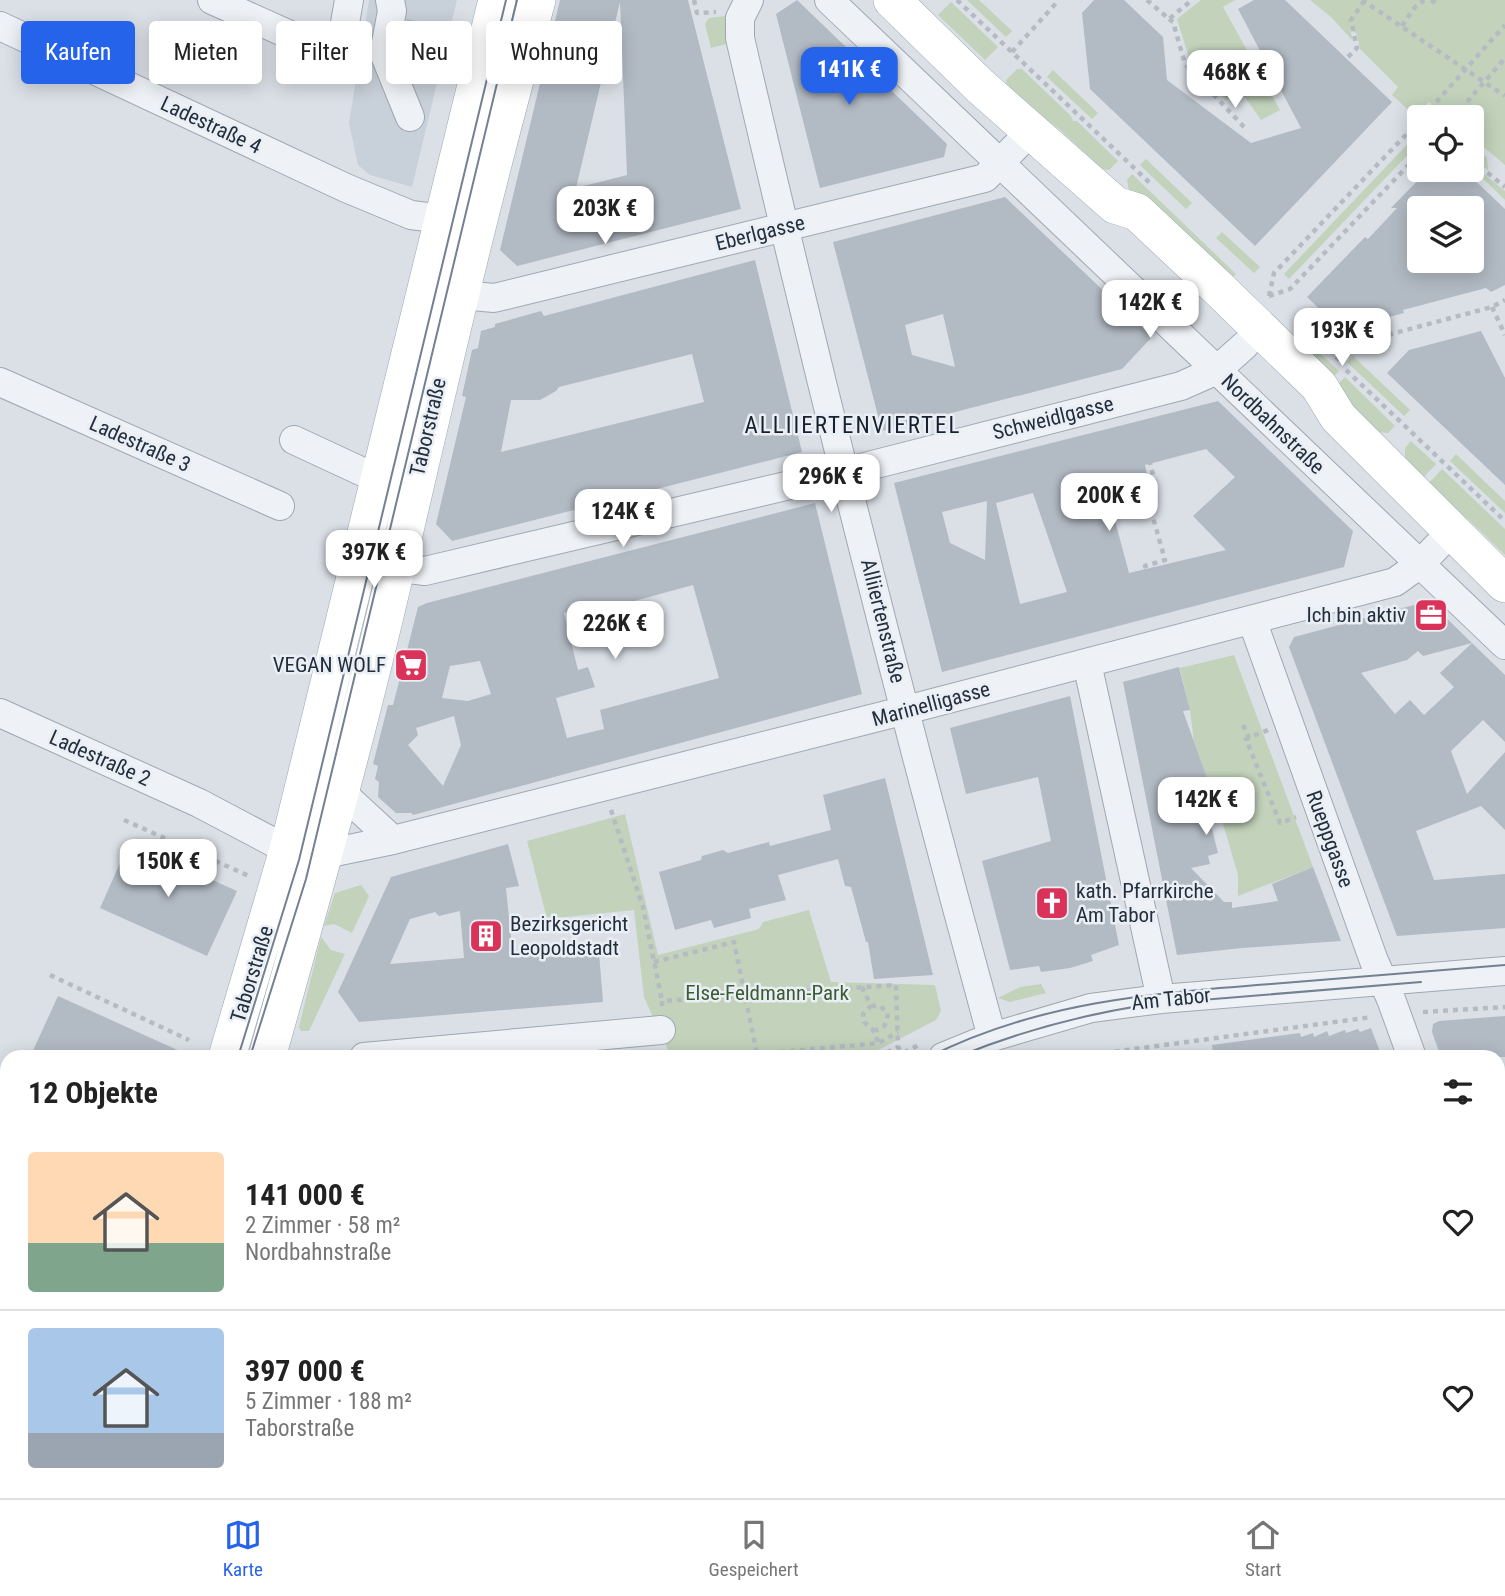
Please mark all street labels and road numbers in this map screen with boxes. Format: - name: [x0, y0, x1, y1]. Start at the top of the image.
- street label: Ladestraße 4: [157, 91, 265, 159]
- street label: Eberlgasse: [713, 210, 807, 256]
- street label: Nordbahnstraße: [1217, 369, 1329, 479]
- street label: Taborstraße: [405, 376, 451, 478]
- street label: Schweidlgasse: [990, 391, 1116, 445]
- street label: Ladestraße 3: [86, 411, 194, 477]
- street label: Alliiertenstraße: [856, 556, 910, 686]
- street label: Marinelligasse: [869, 677, 993, 731]
- street label: Ladestraße 2: [46, 725, 154, 791]
- street label: Rueppgasse: [1301, 787, 1359, 891]
- street label: Taborstraße: [226, 923, 278, 1025]
- street label: Am Tabor: [1130, 983, 1212, 1015]

